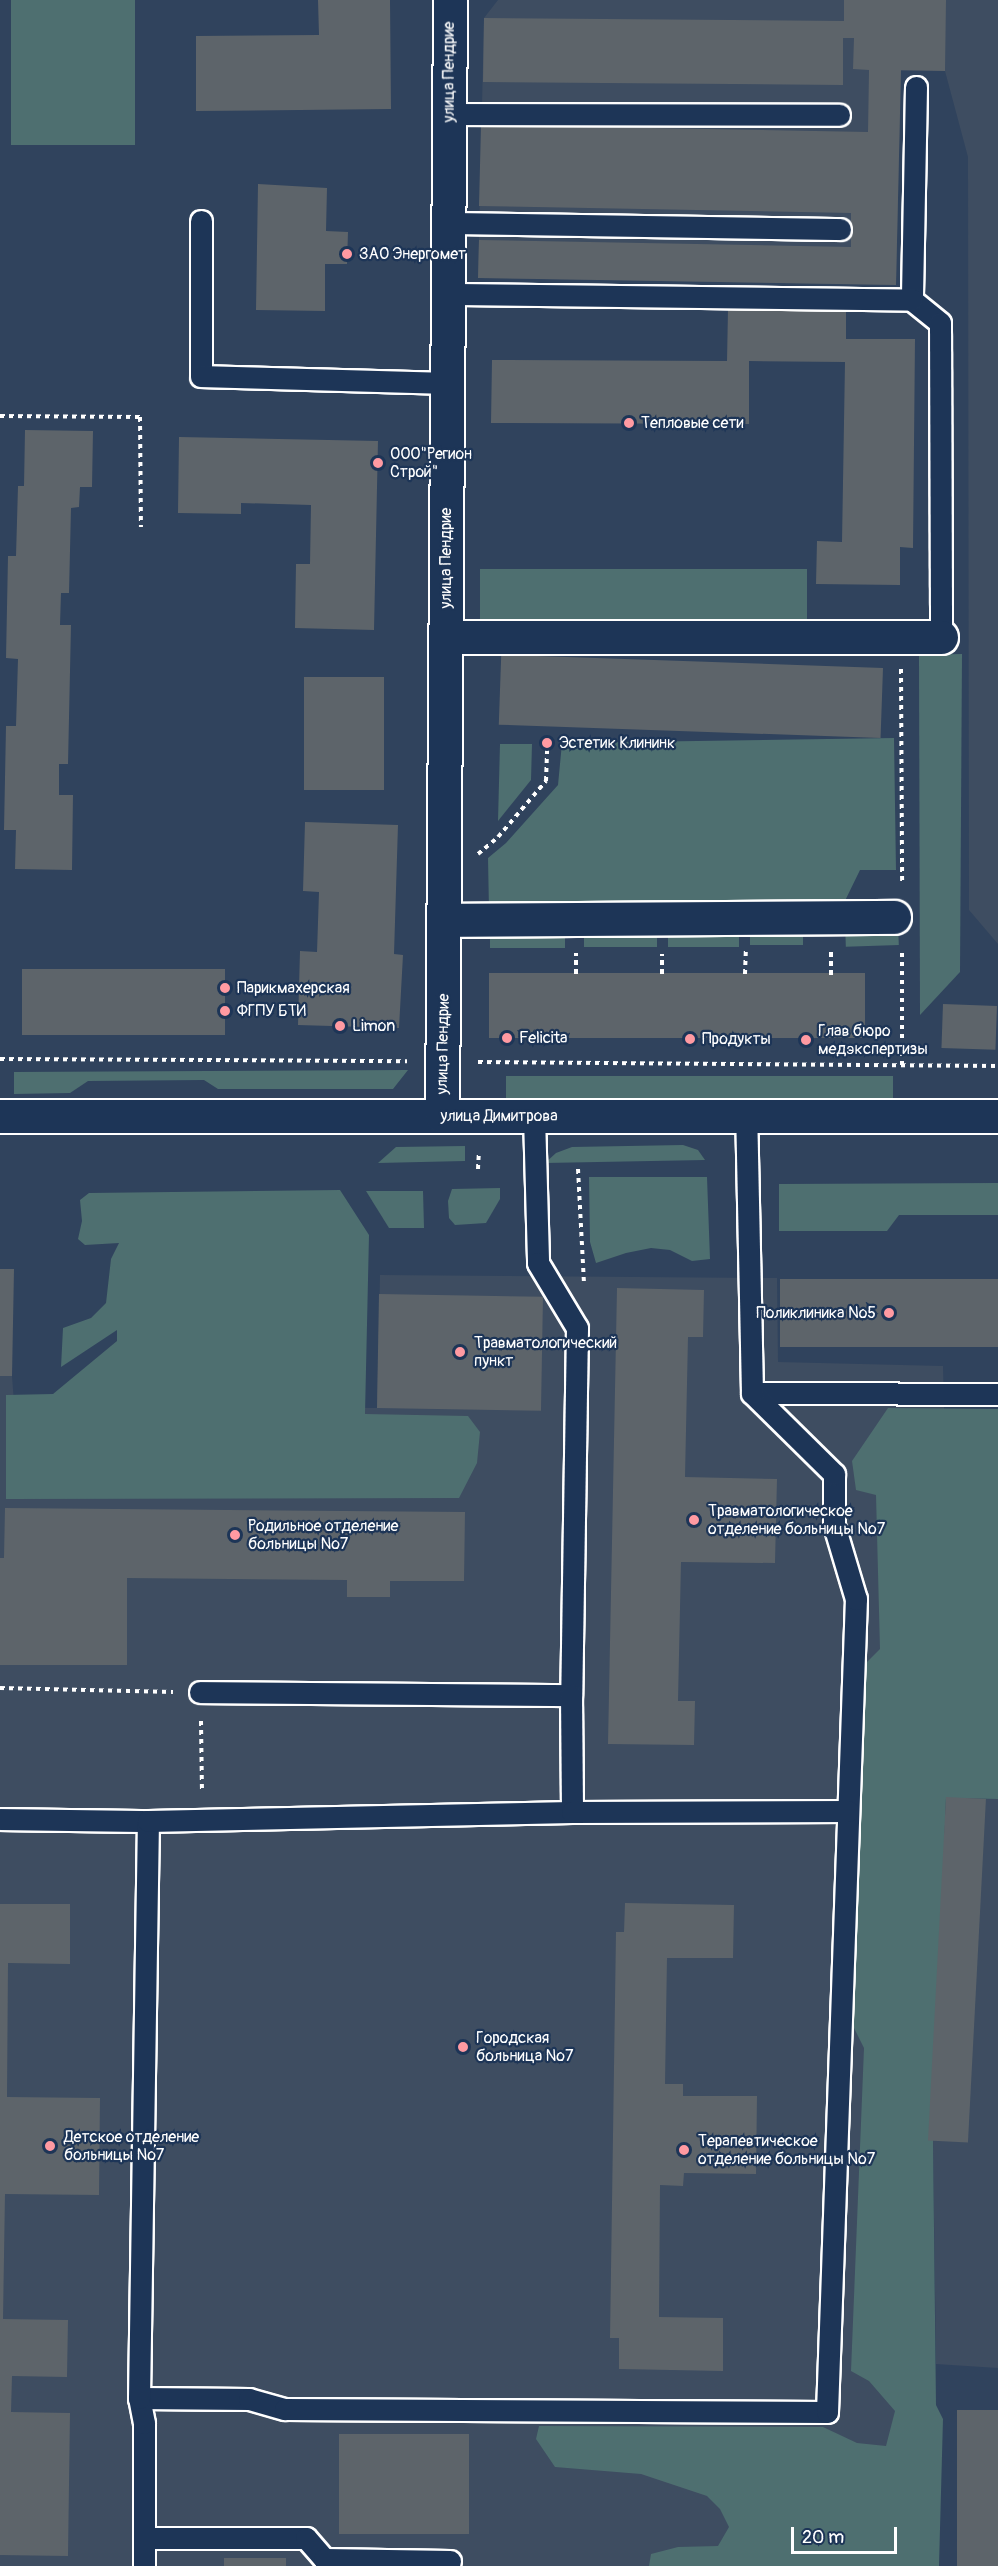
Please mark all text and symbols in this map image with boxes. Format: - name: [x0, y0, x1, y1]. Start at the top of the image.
- street label: улица Пендрие: [439, 22, 459, 122]
- place label: ЗАО Энергомет: [359, 244, 466, 264]
- marker: ЗАО Энергомет: [340, 247, 354, 261]
- place label: Тепловые сети: [641, 413, 744, 433]
- marker: Тепловые сети: [622, 416, 636, 430]
- place label: ООО"Регион Строй": [390, 444, 472, 482]
- marker: ООО"Регион Строй": [371, 456, 385, 470]
- street label: улица Пендрие: [436, 508, 456, 608]
- place label: Эстетик Клининк: [559, 733, 675, 753]
- marker: Эстетик Клининк: [540, 736, 554, 750]
- place label: Парикмахерская: [237, 978, 350, 998]
- marker: Парикмахерская: [218, 981, 232, 995]
- street label: улица Пендрие: [433, 993, 453, 1095]
- place label: ФГПУ БТИ: [237, 1001, 306, 1021]
- marker: ФГПУ БТИ: [218, 1004, 232, 1018]
- place label: Limon: [352, 1016, 395, 1036]
- marker: Limon: [333, 1019, 347, 1033]
- place label: Глав бюро медэкспертизы: [818, 1021, 928, 1059]
- place label: Felicita: [519, 1028, 568, 1048]
- place label: Продукты: [702, 1029, 771, 1049]
- marker: Felicita: [500, 1031, 514, 1045]
- marker: Продукты: [683, 1032, 697, 1046]
- marker: Глав бюро медэкспертизы: [799, 1033, 813, 1047]
- street label: улица Димитрова: [440, 1106, 558, 1126]
- place label: Поликлиника №5: [756, 1303, 876, 1323]
- marker: Поликлиника №5: [880, 1304, 898, 1322]
- place label: Травматологический пункт: [474, 1333, 617, 1371]
- marker: Травматологический пункт: [451, 1343, 469, 1361]
- place label: Травматологическое отделение больницы №7: [708, 1501, 885, 1539]
- marker: Травматологическое отделение больницы №7: [685, 1511, 703, 1529]
- place label: Родильное отделение больницы №7: [248, 1516, 398, 1554]
- marker: Родильное отделение больницы №7: [226, 1526, 244, 1544]
- place label: Городская больница №7: [476, 2028, 573, 2066]
- marker: Городская больница №7: [454, 2038, 472, 2056]
- place label: Детское отделение больницы №7: [64, 2127, 199, 2165]
- place label: Терапевтическое отделение больницы №7: [698, 2131, 875, 2169]
- marker: Детское отделение больницы №7: [41, 2137, 59, 2155]
- marker: Терапевтическое отделение больницы №7: [675, 2141, 693, 2159]
- scale bar: [794, 2515, 900, 2553]
- text: 20 m: [802, 2526, 844, 2549]

